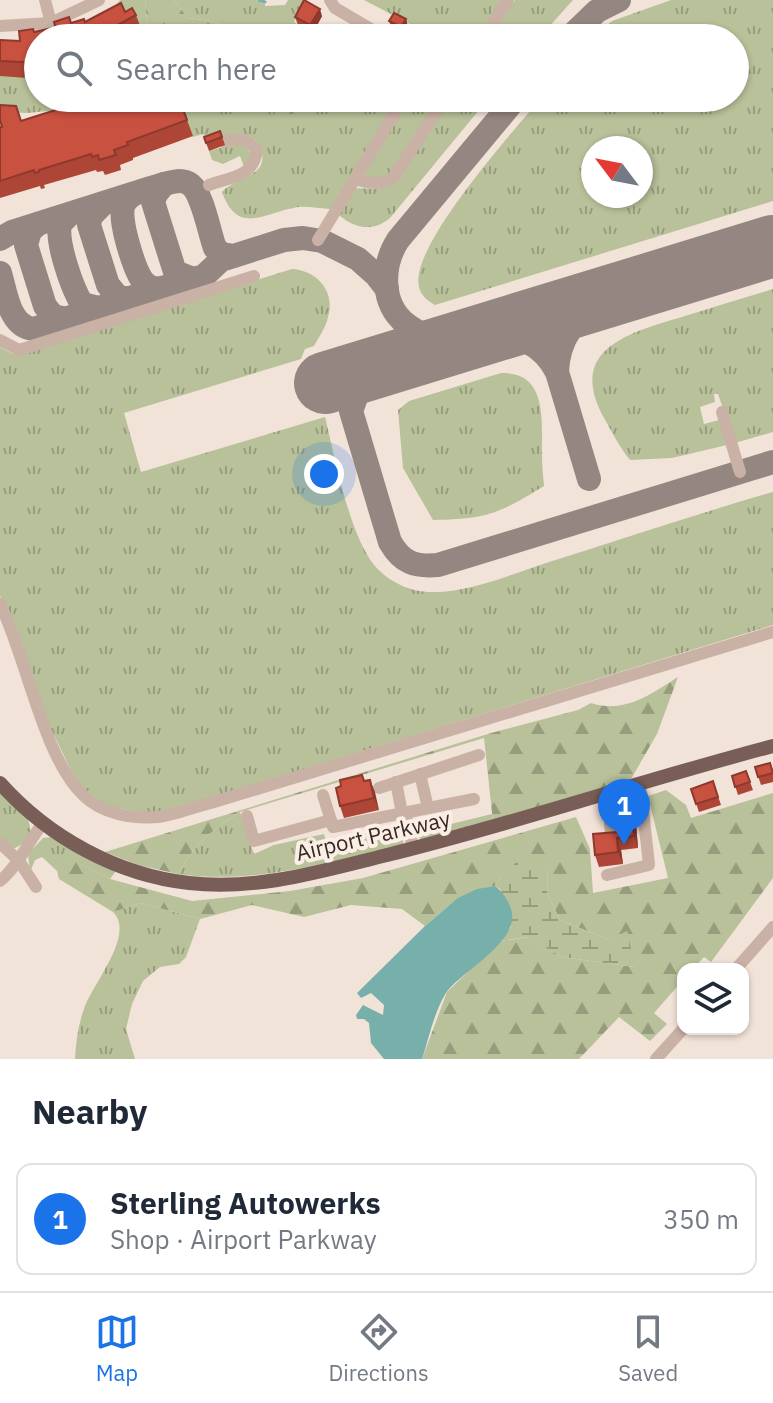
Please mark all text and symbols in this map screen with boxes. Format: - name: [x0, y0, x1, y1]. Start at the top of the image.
- search box: [24, 24, 749, 112]
- icon: search: [52, 46, 96, 90]
- text: Search here: [116, 49, 277, 88]
- north arrow: [581, 136, 653, 208]
- your location: [304, 454, 344, 494]
- pin: 1: [598, 779, 650, 845]
- street label: Airport Parkway: [293, 803, 453, 867]
- map controls: [677, 963, 749, 1035]
- button: layers: [677, 963, 749, 1035]
- text: Nearby: [32, 1089, 147, 1133]
- text: Sterling Autowerks: [110, 1183, 381, 1222]
- text: 1: [52, 1202, 68, 1236]
- text: 350 m: [663, 1202, 739, 1236]
- text: Shop · Airport Parkway: [110, 1222, 377, 1256]
- tab: Map: [95, 1310, 139, 1387]
- tab: Directions: [329, 1310, 429, 1387]
- tab: Saved: [618, 1310, 678, 1387]

